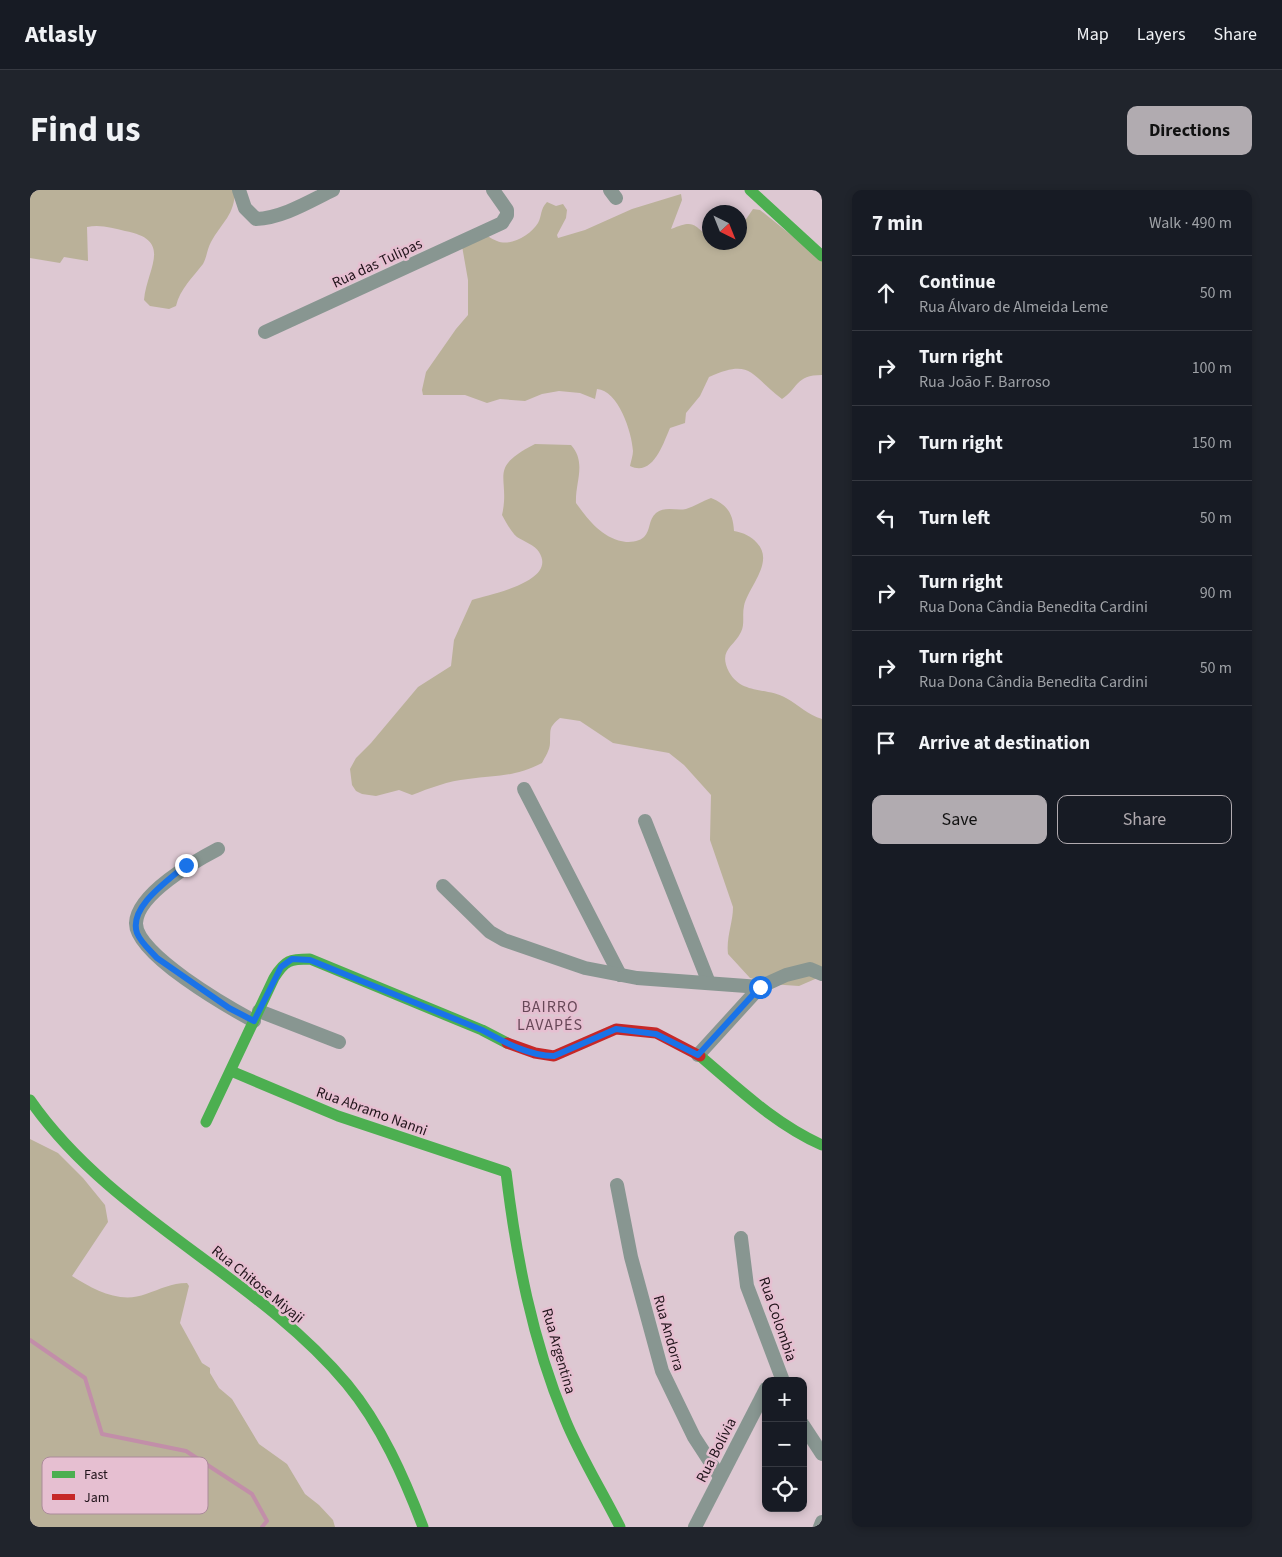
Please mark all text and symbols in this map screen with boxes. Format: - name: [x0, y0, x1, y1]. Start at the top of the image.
- text: Atlasly: [25, 17, 97, 52]
- text: Map: [1077, 22, 1109, 47]
- text: Layers: [1137, 22, 1186, 47]
- text: Share: [1214, 22, 1257, 47]
- text: Find us: [30, 105, 140, 155]
- button: Directions: [1127, 106, 1252, 155]
- north arrow: [702, 205, 747, 250]
- text: 7 min: [872, 208, 923, 238]
- text: Walk · 490 m: [1149, 212, 1232, 234]
- street label: Rua das Tulipas: [329, 233, 426, 294]
- text: Continue: [919, 269, 996, 296]
- icon: ahead: [872, 279, 900, 307]
- text: 50 m: [1200, 282, 1232, 304]
- text: Rua Álvaro de Almeida Leme: [919, 296, 1108, 318]
- text: Turn right: [919, 344, 1003, 371]
- icon: right: [872, 354, 900, 382]
- text: 100 m: [1192, 357, 1232, 379]
- text: Rua João F. Barroso: [919, 371, 1051, 393]
- icon: right: [872, 429, 900, 457]
- text: Turn right: [919, 430, 1003, 457]
- text: 150 m: [1192, 432, 1232, 454]
- icon: left: [872, 504, 900, 532]
- text: Turn left: [919, 505, 990, 532]
- text: 50 m: [1200, 507, 1232, 529]
- text: Turn right: [919, 569, 1003, 596]
- icon: right: [872, 579, 900, 607]
- text: 90 m: [1200, 582, 1232, 604]
- text: Rua Dona Cândia Benedita Cardini: [919, 596, 1148, 618]
- text: Turn right: [919, 644, 1003, 671]
- icon: right: [872, 654, 900, 682]
- text: 50 m: [1200, 657, 1232, 679]
- text: Rua Dona Cândia Benedita Cardini: [919, 671, 1148, 693]
- icon: arrive: [872, 729, 900, 757]
- text: Arrive at destination: [919, 730, 1090, 757]
- button: Save: [872, 795, 1047, 844]
- button: Share: [1057, 795, 1232, 844]
- route end: [175, 854, 198, 877]
- route start: [749, 976, 772, 999]
- district label: BAIRRO LAVAPÉS: [517, 996, 583, 1036]
- street label: Rua Abramo Nanni: [313, 1082, 430, 1141]
- street label: Rua Chitose Miyaji: [207, 1240, 308, 1328]
- street label: Rua Colombia: [753, 1274, 802, 1364]
- street label: Rua Andorra: [648, 1293, 689, 1373]
- street label: Rua Argentina: [536, 1306, 581, 1396]
- map controls: [762, 1377, 807, 1512]
- button: +: [762, 1377, 807, 1422]
- street label: Rua Bolívia: [691, 1414, 742, 1486]
- button: −: [762, 1422, 807, 1467]
- legend: [42, 1457, 208, 1514]
- text: Fast: [84, 1465, 108, 1485]
- button: locate: [762, 1467, 807, 1512]
- text: Jam: [84, 1488, 109, 1508]

